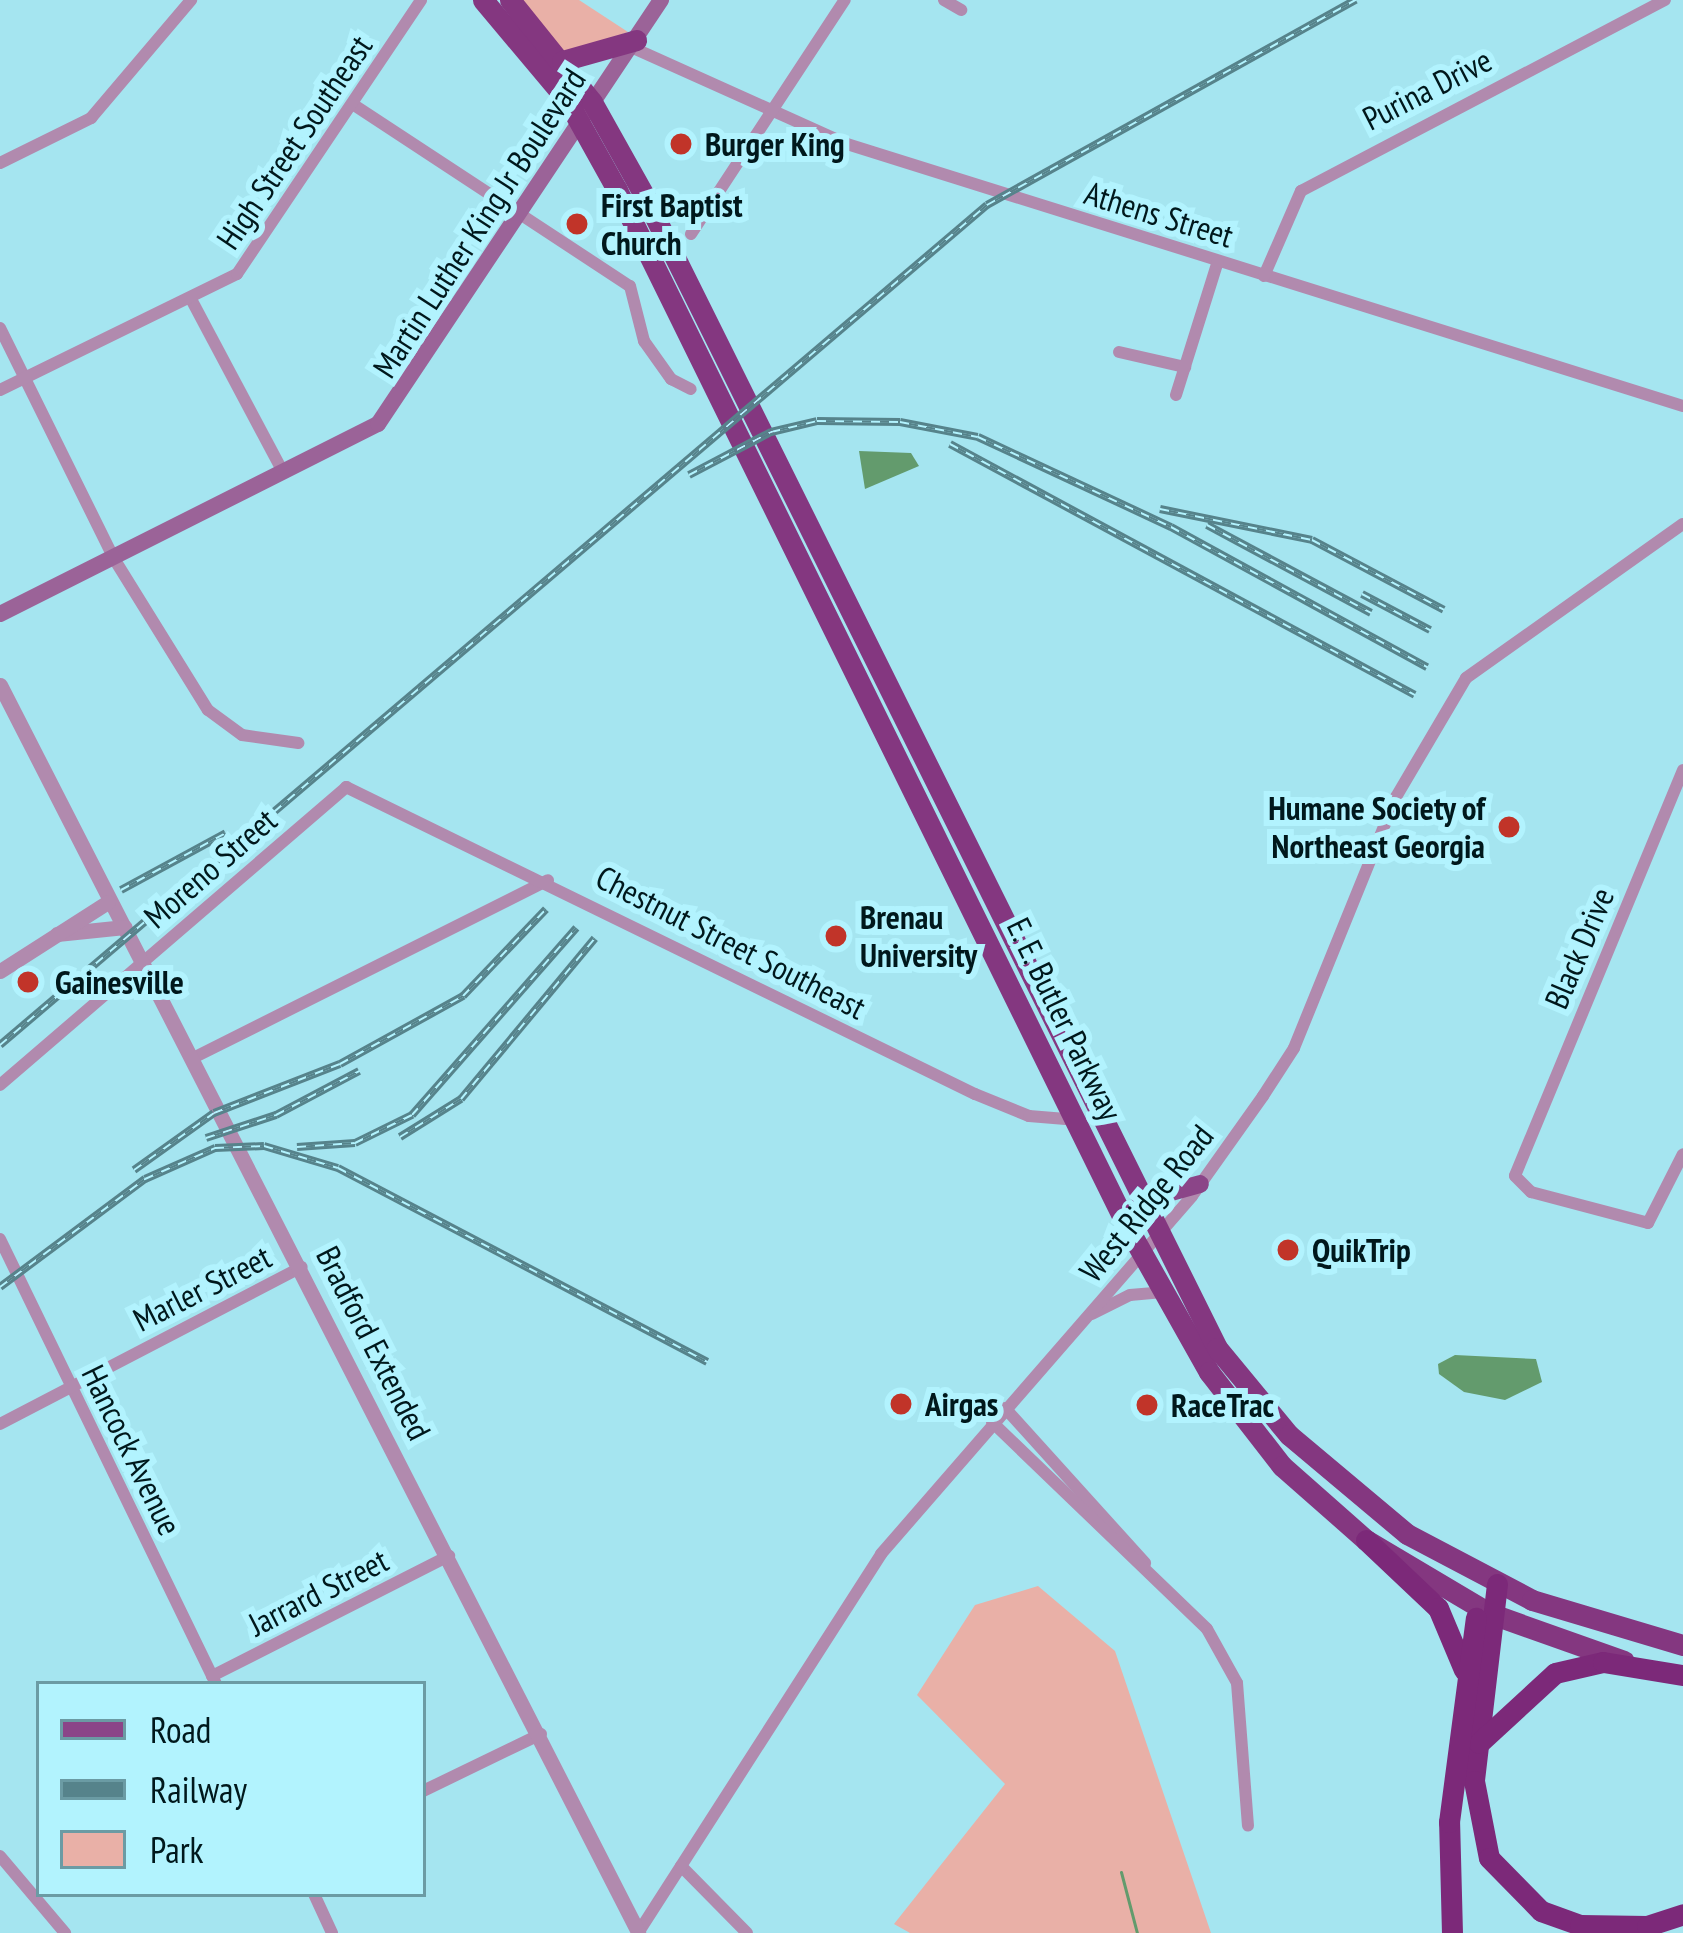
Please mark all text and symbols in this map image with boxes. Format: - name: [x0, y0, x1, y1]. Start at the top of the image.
- street label: High Street Southeast: [208, 28, 380, 256]
- street label: Purina Drive: [1356, 40, 1498, 138]
- street label: Martin Luther King Jr Boulevard: [364, 61, 594, 385]
- place label: Burger King: [705, 124, 845, 164]
- marker: Burger King: [668, 131, 694, 157]
- street label: Athens Street: [1080, 173, 1238, 255]
- place label: First Baptist Church: [601, 185, 743, 263]
- marker: First Baptist Church: [564, 211, 590, 237]
- place label: Humane Society of Northeast Georgia: [1267, 788, 1485, 866]
- street label: Moreno Street: [136, 800, 284, 936]
- marker: Humane Society of Northeast Georgia: [1496, 814, 1522, 840]
- street label: Chestnut Street Southeast: [590, 857, 872, 1027]
- street label: Black Drive: [1536, 881, 1622, 1015]
- place label: Brenau University: [860, 897, 977, 975]
- street label: E. E. Butler Parkway: [998, 909, 1132, 1129]
- marker: Brenau University: [823, 923, 849, 949]
- place label: Gainesville: [55, 962, 184, 1002]
- marker: Gainesville: [12, 966, 44, 998]
- street label: West Ridge Road: [1071, 1117, 1221, 1289]
- place label: QuikTrip: [1312, 1230, 1411, 1270]
- street label: Marler Street: [127, 1237, 277, 1339]
- marker: QuikTrip: [1275, 1237, 1301, 1263]
- street label: Bradford Extended: [308, 1240, 440, 1446]
- street label: Hancock Avenue: [73, 1358, 191, 1542]
- place label: Airgas: [925, 1384, 998, 1424]
- place label: RaceTrac: [1171, 1385, 1274, 1425]
- marker: Airgas: [888, 1391, 914, 1417]
- marker: RaceTrac: [1134, 1392, 1160, 1418]
- street label: Jarrard Street: [242, 1540, 394, 1644]
- legend: [36, 1681, 426, 1897]
- text: Road: [150, 1706, 211, 1753]
- text: Railway: [150, 1766, 247, 1813]
- text: Park: [150, 1826, 204, 1873]

